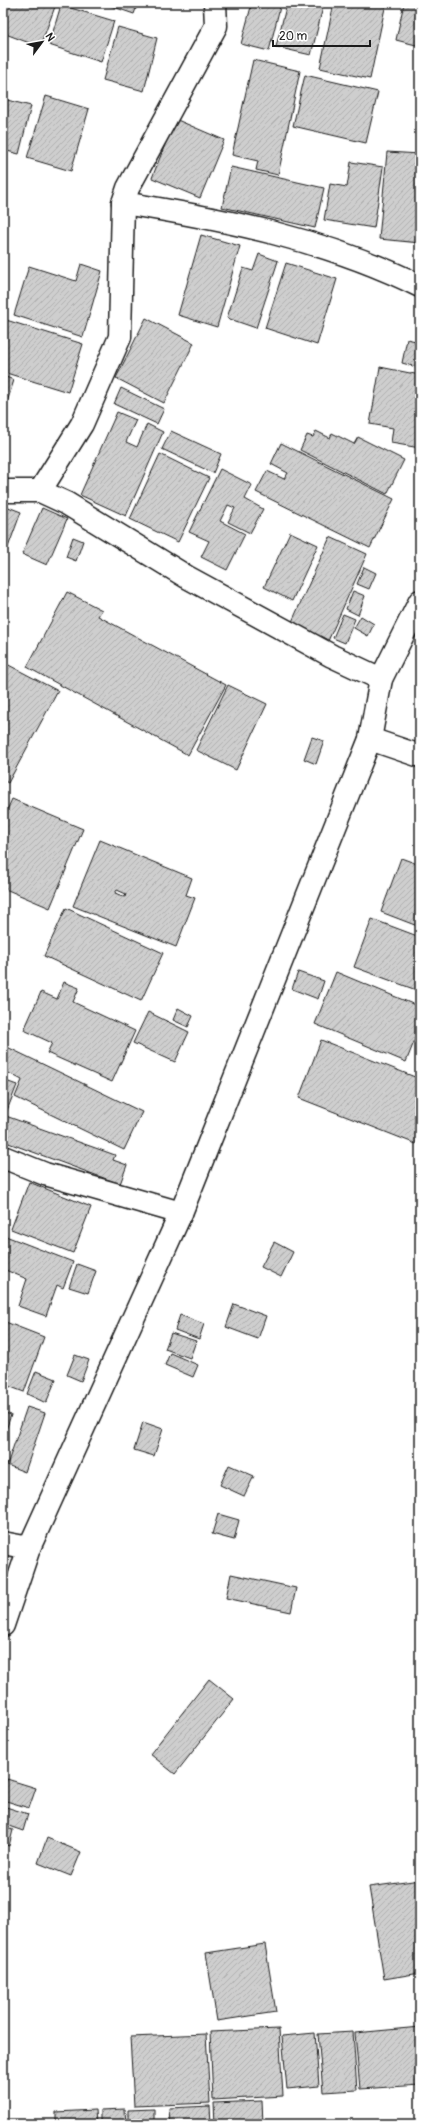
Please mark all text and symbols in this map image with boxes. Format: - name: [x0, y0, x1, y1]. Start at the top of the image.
- north arrow: [22, 22, 62, 62]
- scale bar: [273, 22, 370, 48]
- text: 20 m: [279, 29, 308, 44]
- text: N: [43, 30, 58, 44]

